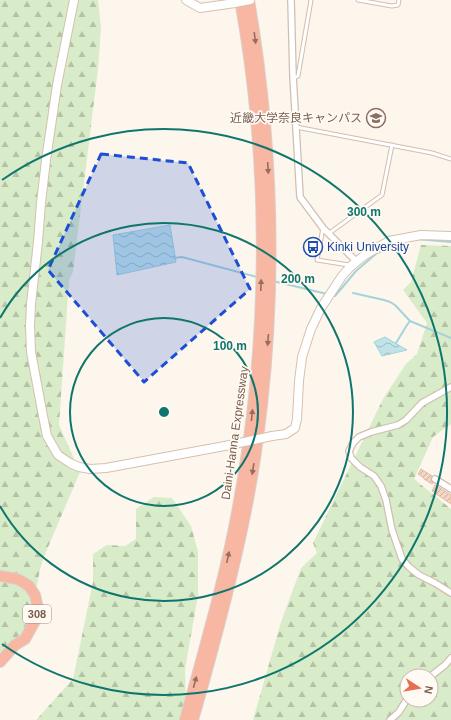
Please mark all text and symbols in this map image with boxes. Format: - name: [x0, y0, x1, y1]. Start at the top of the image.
- one-way arrow: [252, 32, 258, 45]
- school or university icon: 近畿大学奈良キャンパス: [365, 107, 387, 129]
- place label: 近畿大学奈良キャンパス: [230, 111, 362, 125]
- one-way arrow: [265, 162, 271, 175]
- text: 300 m: [347, 205, 381, 219]
- bus stop icon: Kinki University: [302, 236, 324, 258]
- place label: Kinki University: [327, 240, 409, 254]
- text: 200 m: [281, 272, 315, 286]
- one-way arrow: [258, 279, 265, 291]
- one-way arrow: [264, 334, 271, 346]
- text: 100 m: [213, 339, 247, 353]
- street label: Daini-Hanna Expressway: [219, 365, 251, 501]
- centre of rings: [157, 405, 171, 419]
- one-way arrow: [249, 409, 255, 421]
- one-way arrow: [250, 463, 256, 475]
- one-way arrow: [225, 551, 231, 563]
- road number: 308: [23, 605, 51, 623]
- north arrow: [399, 668, 439, 708]
- one-way arrow: [192, 676, 198, 688]
- text: N: [422, 685, 435, 695]

